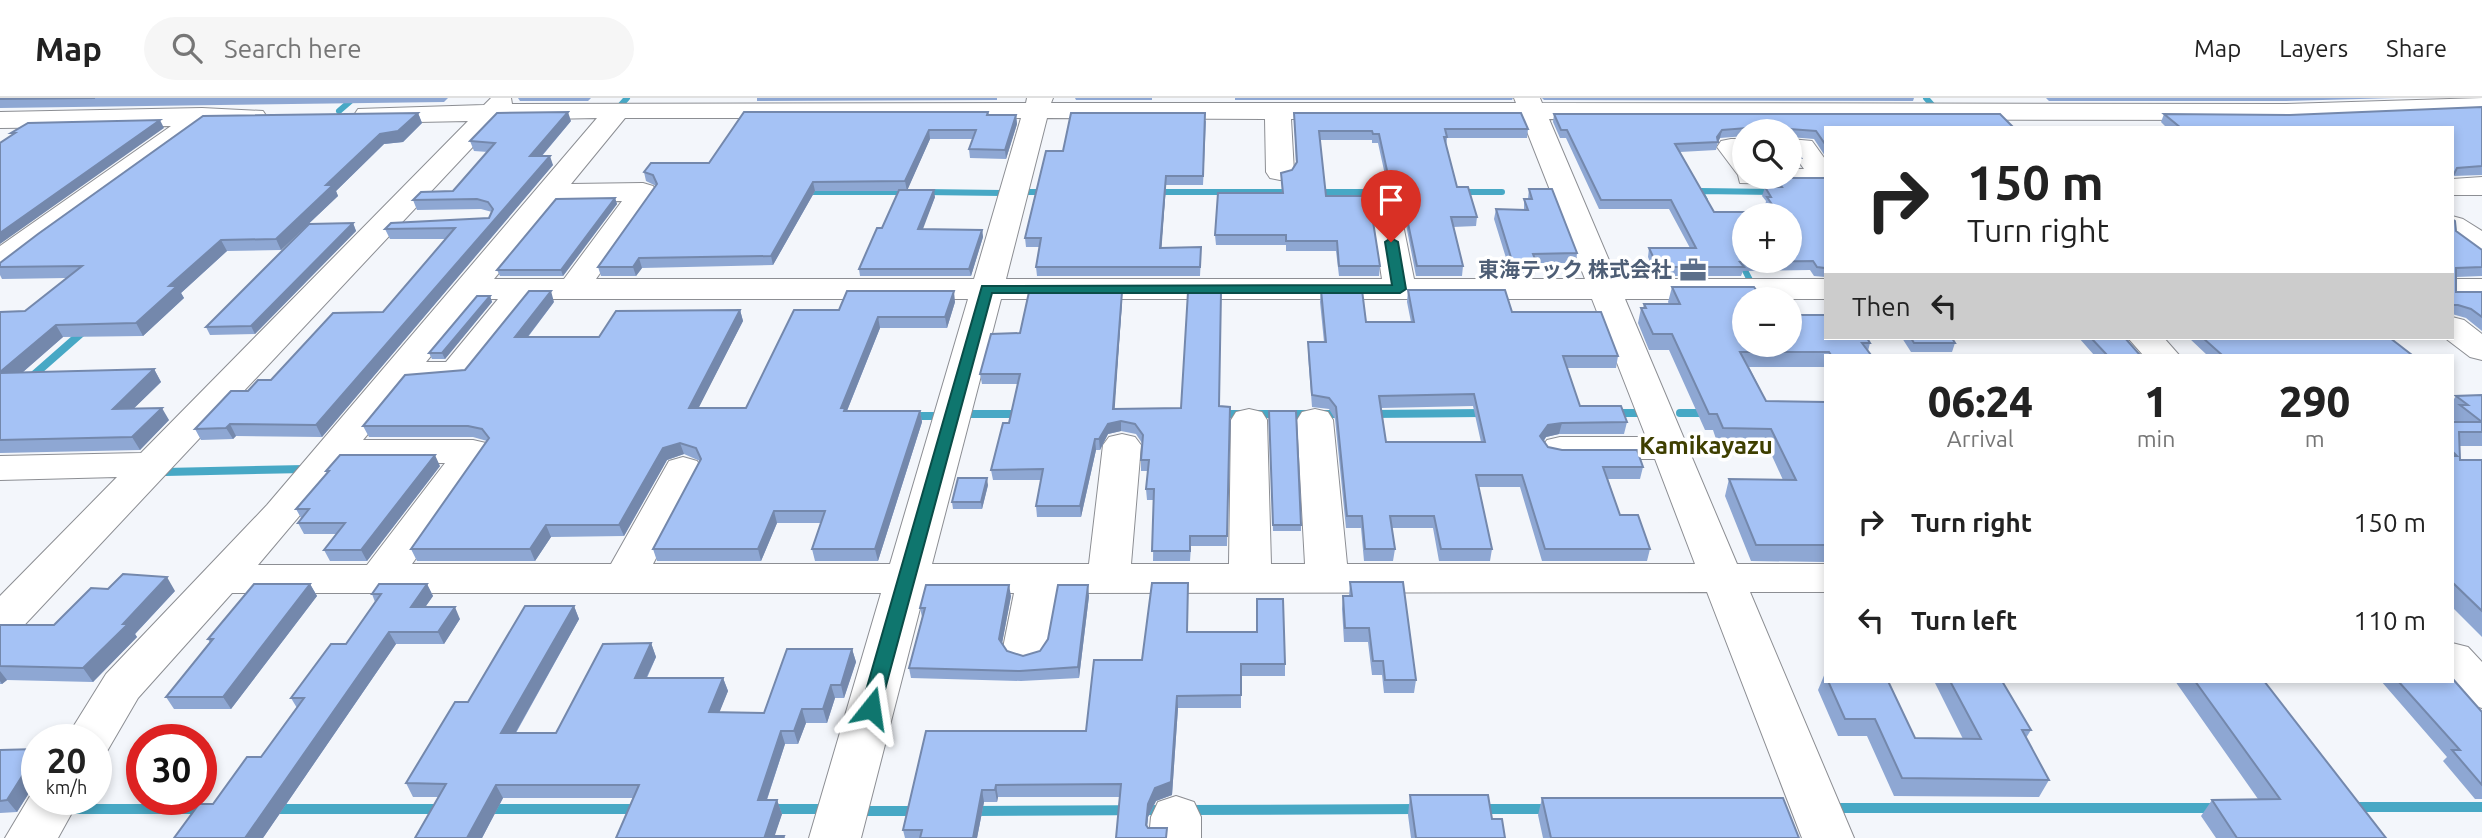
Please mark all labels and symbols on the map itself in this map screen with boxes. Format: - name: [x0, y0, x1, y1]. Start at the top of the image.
- pin: [1361, 170, 1421, 242]
- office icon: 東海テック 株式会社: [1678, 255, 1708, 285]
- place label: 東海テック 株式会社: [1478, 257, 1672, 281]
- district label: Kamikayazu: [1639, 432, 1773, 459]
- position arrow: [834, 671, 908, 745]
- speed limit sign: 30: [126, 724, 217, 815]

